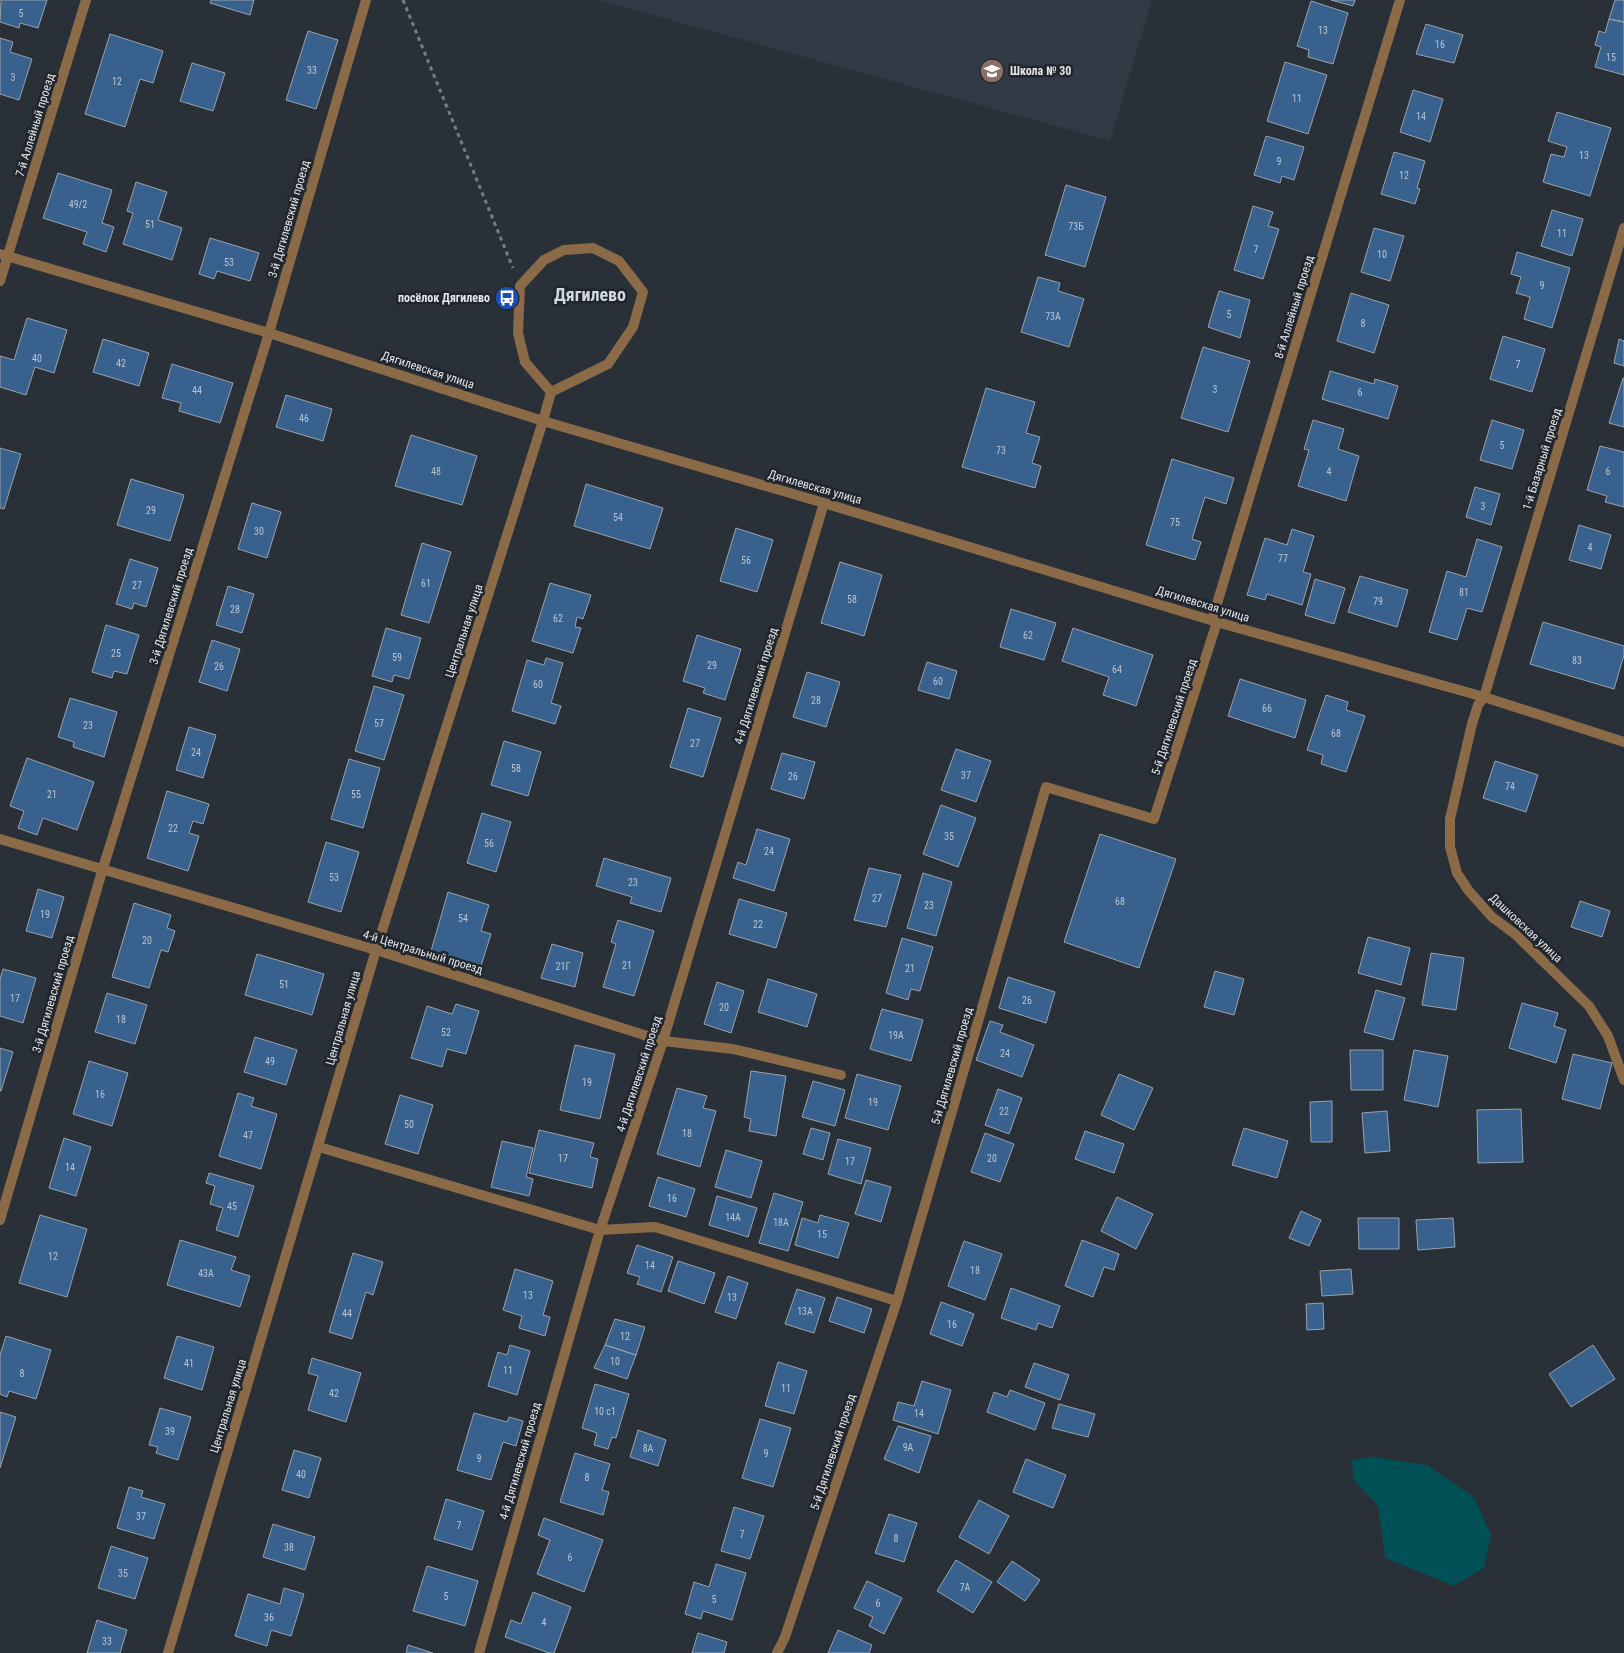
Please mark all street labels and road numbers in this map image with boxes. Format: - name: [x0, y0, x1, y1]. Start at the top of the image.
- street label: 7-й Аллейный проезд: [13, 71, 58, 178]
- street label: 3-й Дягилевский проезд: [266, 158, 313, 279]
- street label: 8-й Аллейный проезд: [1272, 253, 1317, 360]
- street label: Дягилевская улица: [380, 348, 476, 392]
- street label: 1-й Базарный проезд: [1520, 406, 1564, 512]
- street label: Дягилевская улица: [767, 467, 864, 507]
- street label: 3-й Дягилевский проезд: [147, 545, 196, 666]
- street label: Центральная улица: [442, 582, 486, 680]
- street label: Дягилевская улица: [1155, 583, 1252, 625]
- street label: 4-й Дягилевский проезд: [732, 625, 781, 746]
- street label: 5-й Дягилевский проезд: [1149, 656, 1200, 777]
- street label: Дашковская улица: [1487, 891, 1565, 965]
- street label: 4-й Центральный проезд: [361, 927, 485, 977]
- street label: 3-й Дягилевский проезд: [30, 933, 77, 1054]
- street label: Центральная улица: [323, 969, 363, 1067]
- street label: 5-й Дягилевский проезд: [929, 1005, 976, 1126]
- street label: 4-й Дягилевский проезд: [614, 1013, 665, 1134]
- street label: Центральная улица: [207, 1357, 249, 1455]
- street label: 5-й Дягилевский проезд: [808, 1391, 859, 1512]
- street label: 4-й Дягилевский проезд: [497, 1400, 544, 1521]

